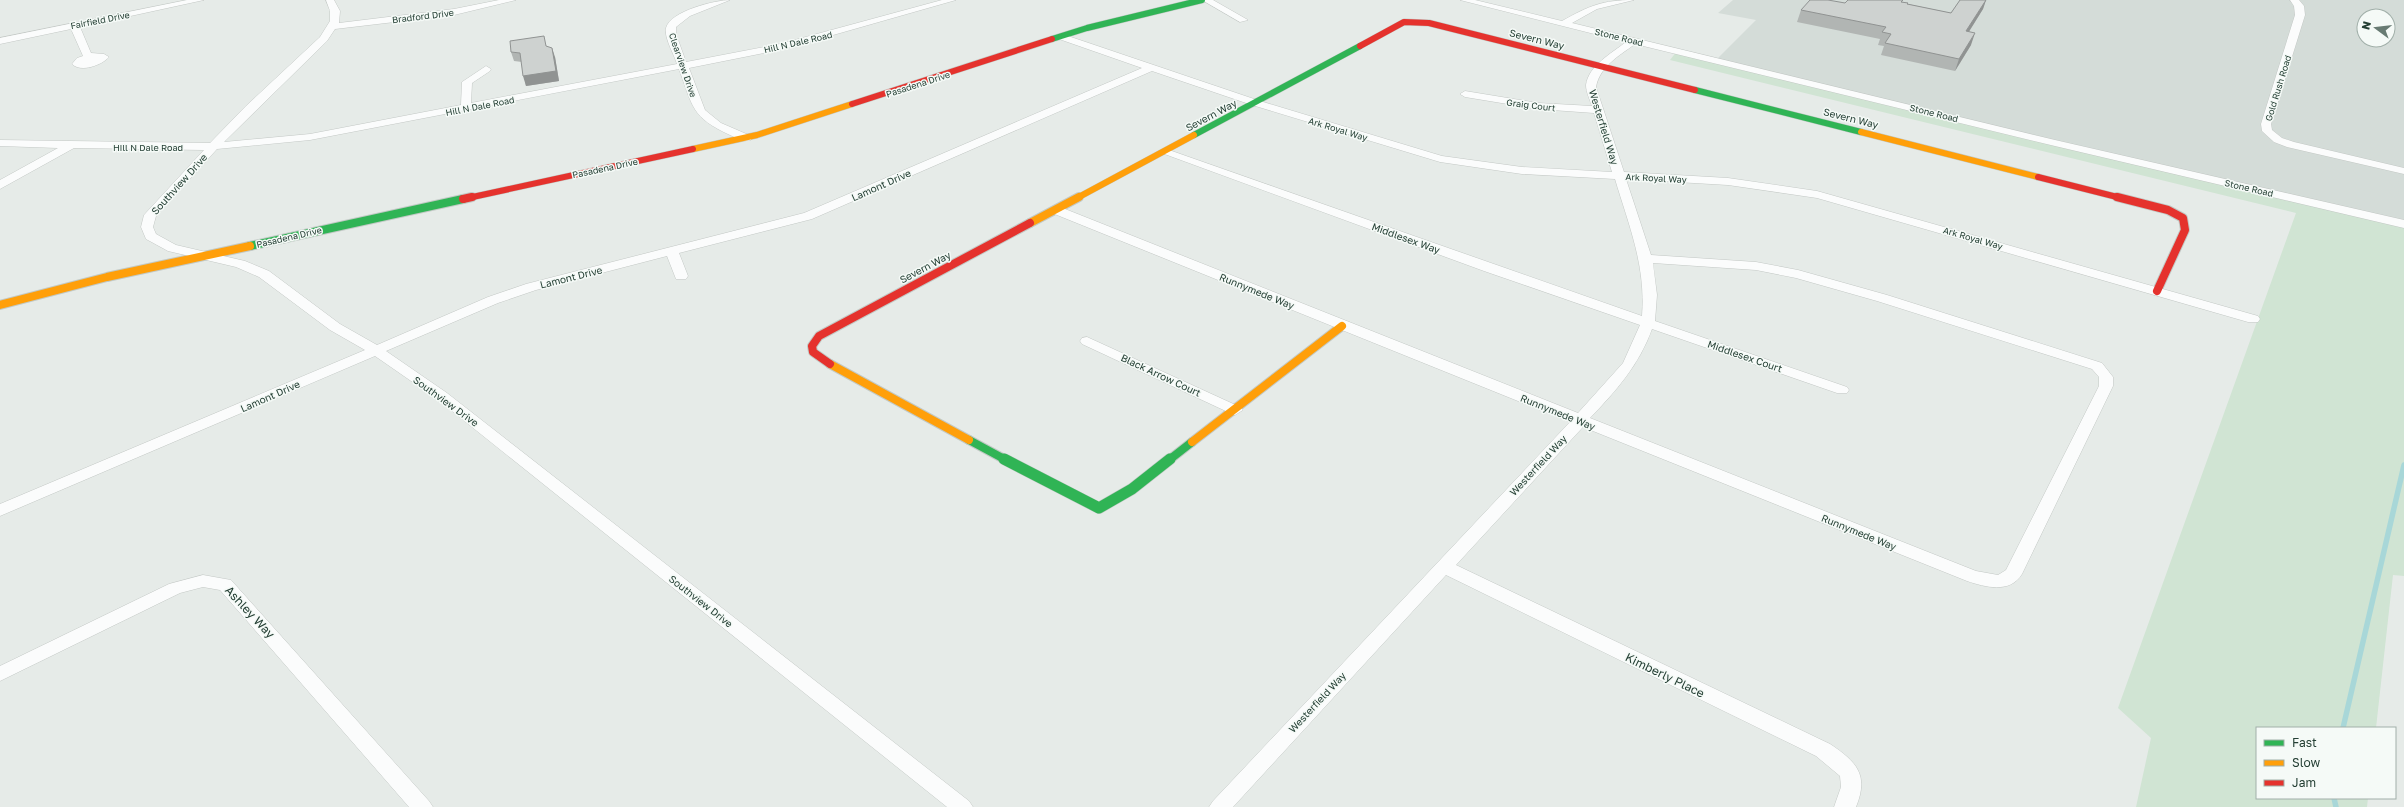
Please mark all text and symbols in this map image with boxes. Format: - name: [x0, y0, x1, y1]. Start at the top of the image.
- street label: Bradford Drive: [391, 7, 455, 25]
- north arrow: [2356, 8, 2396, 48]
- street label: Fairfield Drive: [69, 9, 131, 31]
- text: N: [2358, 20, 2373, 31]
- street label: Severn Way: [1508, 26, 1566, 52]
- street label: Stone Road: [1594, 26, 1644, 48]
- street label: Hill N Dale Road: [763, 29, 833, 55]
- street label: Clearview Drive: [667, 31, 699, 99]
- street label: Gold Rush Road: [2263, 54, 2293, 122]
- street label: Pasadena Drive: [885, 68, 951, 100]
- street label: Westerfield Way: [1587, 88, 1621, 167]
- street label: Hill N Dale Road: [445, 94, 515, 118]
- street label: Severn Way: [1183, 96, 1239, 133]
- street label: Graig Court: [1506, 97, 1557, 114]
- street label: Stone Road: [1909, 102, 1959, 124]
- street label: Severn Way: [1822, 105, 1880, 131]
- street label: Ark Royal Way: [1307, 115, 1369, 143]
- street label: Hill N Dale Road: [113, 142, 183, 153]
- street label: Southview Drive: [149, 151, 210, 217]
- street label: Pasadena Drive: [571, 156, 639, 180]
- street label: Lamont Drive: [849, 166, 913, 203]
- street label: Ark Royal Way: [1625, 171, 1687, 185]
- street label: Stone Road: [2224, 177, 2274, 199]
- street label: Middlesex Way: [1370, 220, 1442, 256]
- street label: Pasadena Drive: [255, 224, 323, 250]
- street label: Ark Royal Way: [1942, 224, 2004, 252]
- street label: Severn Way: [897, 248, 953, 285]
- street label: Lamont Drive: [539, 263, 604, 291]
- street label: Runnymede Way: [1218, 271, 1297, 312]
- street label: Middlesex Court: [1706, 338, 1784, 374]
- street label: Black Arrow Court: [1119, 351, 1203, 399]
- street label: Southview Drive: [411, 373, 481, 429]
- street label: Lamont Drive: [238, 377, 302, 414]
- street label: Runnymede Way: [1519, 392, 1598, 433]
- street label: Westerfield Way: [1507, 432, 1569, 498]
- street label: Runnymede Way: [1820, 512, 1899, 553]
- street label: Southview Drive: [667, 572, 735, 630]
- street label: Ashley Way: [222, 583, 278, 642]
- street label: Kimberly Place: [1623, 649, 1707, 701]
- street label: Westerfield Way: [1286, 669, 1348, 735]
- legend: [2256, 727, 2396, 799]
- text: Fast: [2292, 735, 2317, 750]
- text: Slow: [2292, 755, 2320, 770]
- text: Jam: [2292, 775, 2316, 790]

